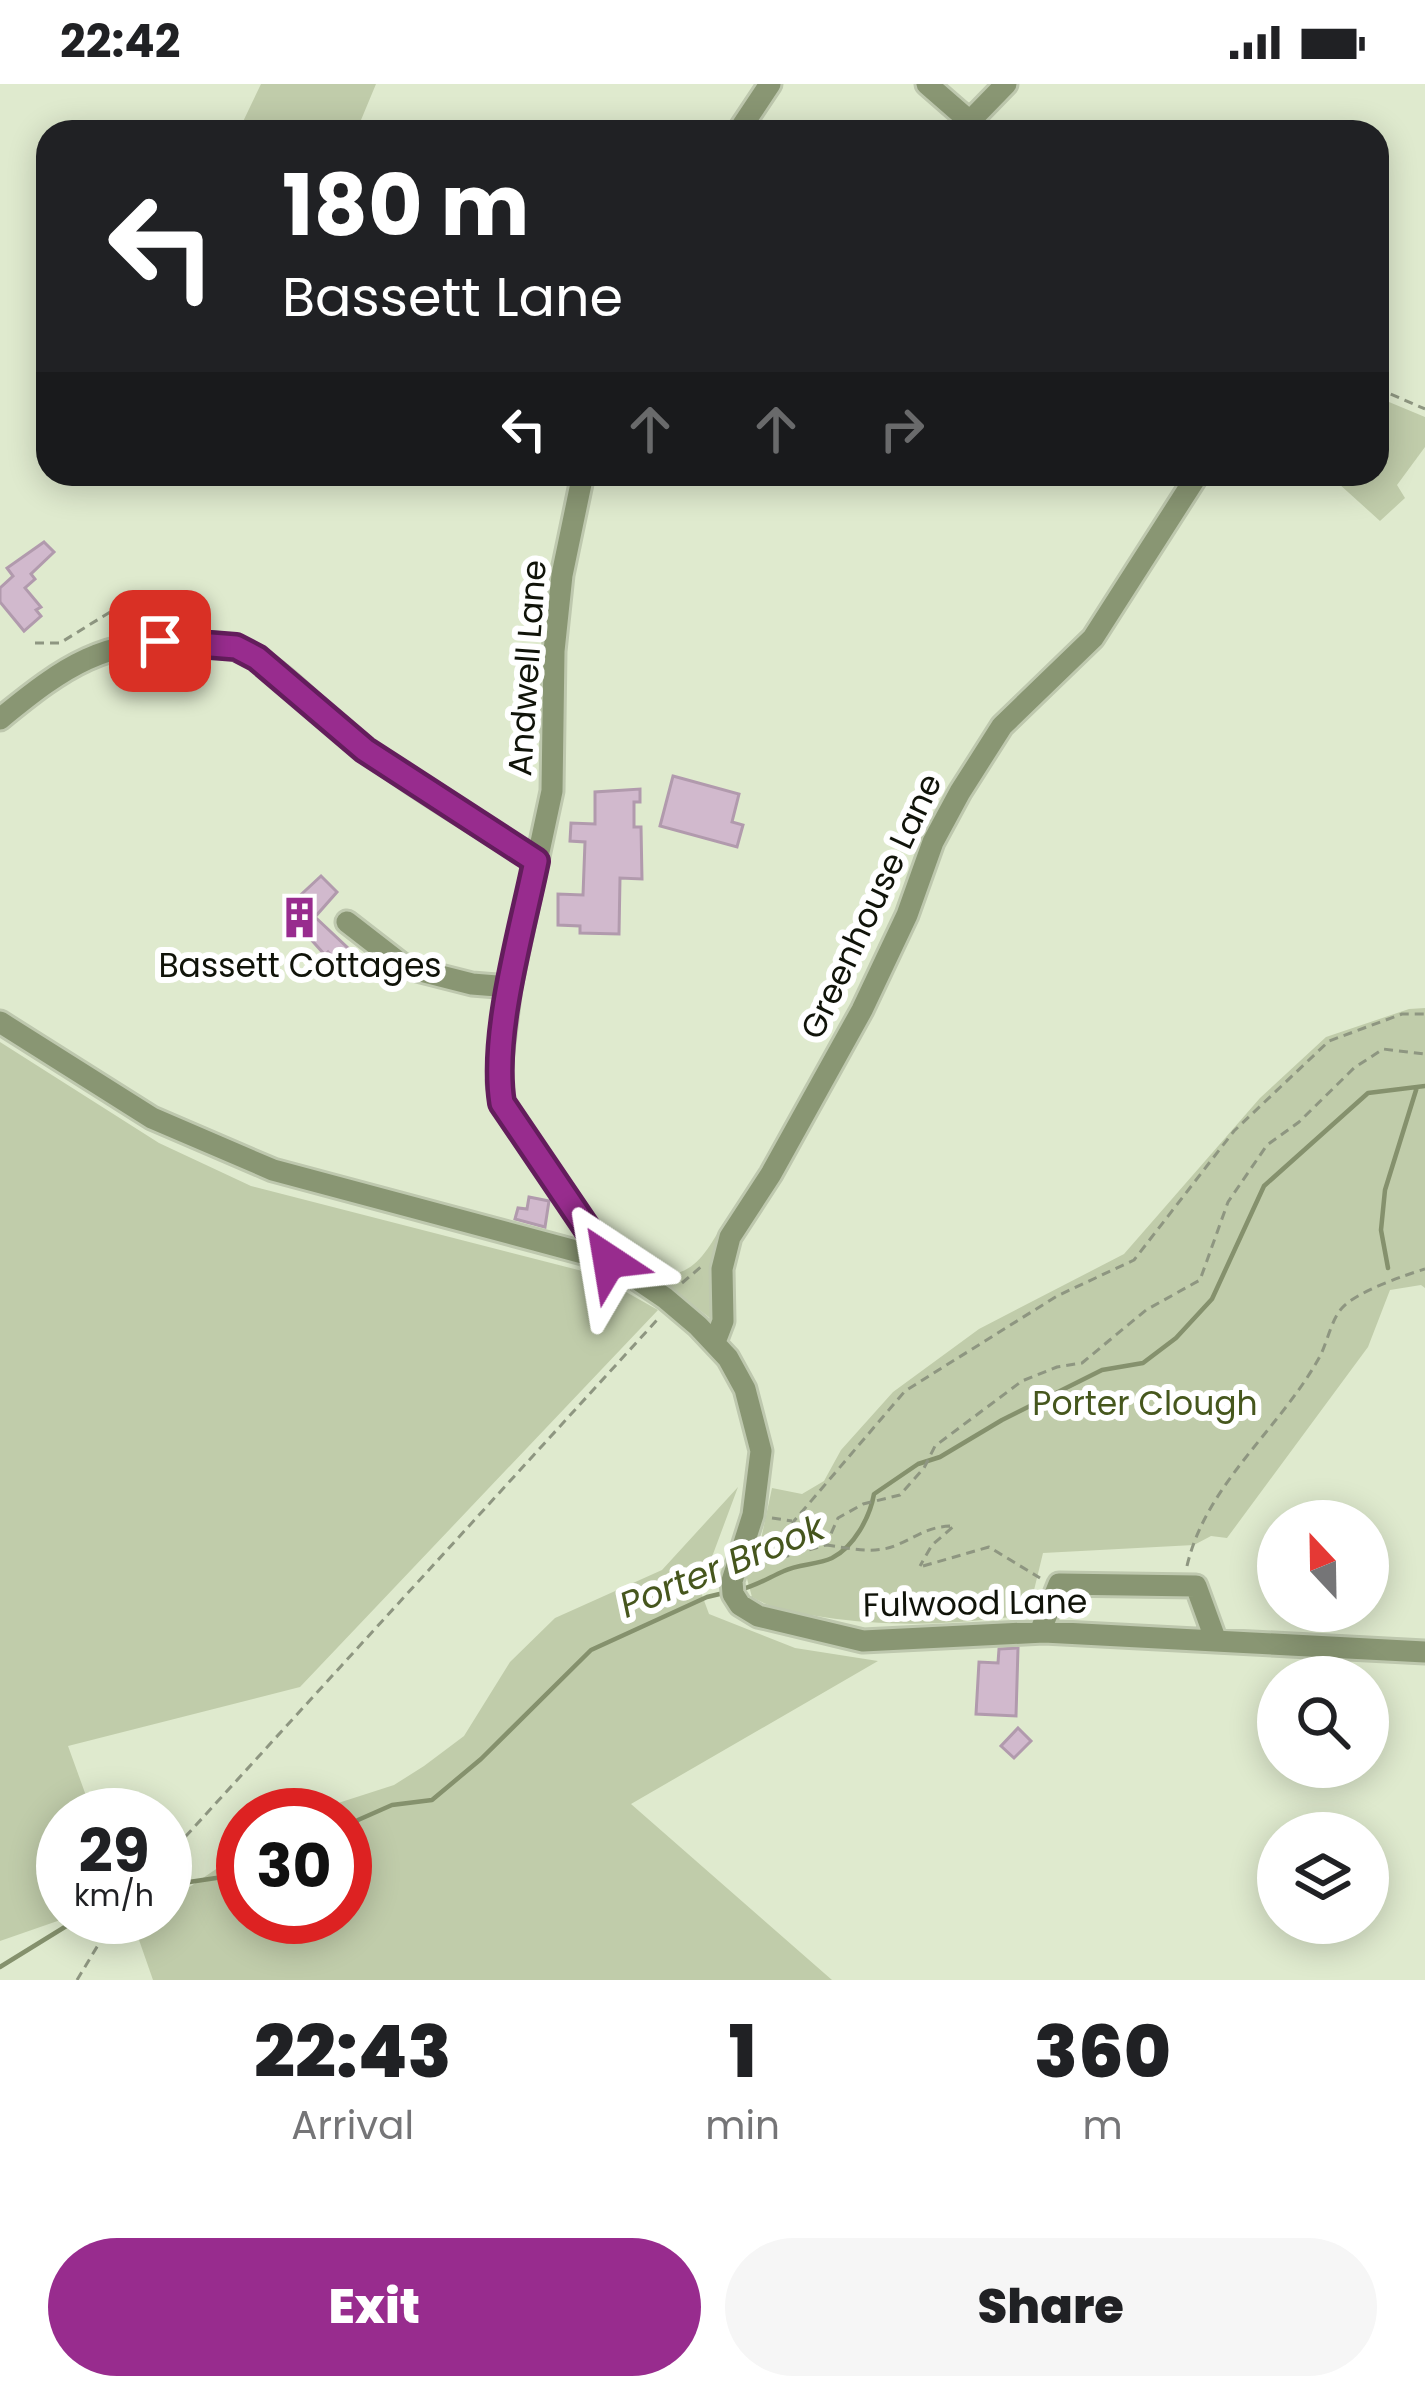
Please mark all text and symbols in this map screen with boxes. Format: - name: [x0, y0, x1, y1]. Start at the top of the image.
- text: 22:42: [60, 10, 180, 73]
- text: 180 m: [282, 147, 530, 264]
- icon: left: [84, 168, 240, 324]
- text: Bassett Lane: [282, 259, 623, 335]
- icon: left: [491, 396, 557, 462]
- icon: ahead: [617, 396, 683, 462]
- icon: ahead: [743, 396, 809, 462]
- icon: right: [869, 396, 935, 462]
- street label: Andwell Lane: [496, 558, 558, 778]
- pin: [109, 590, 211, 692]
- icon: arrive: [127, 608, 193, 674]
- street label: Greenhouse Lane: [789, 766, 953, 1046]
- building icon: Bassett Cottages: [277, 894, 323, 940]
- place label: Bassett Cottages: [158, 942, 442, 989]
- position arrow: [546, 1198, 672, 1324]
- park label: Porter Clough: [1032, 1380, 1258, 1427]
- north arrow: [1257, 1500, 1389, 1632]
- map controls: [1257, 1500, 1389, 1944]
- water label: Porter Brook: [612, 1501, 834, 1630]
- street label: Fulwood Lane: [862, 1578, 1088, 1628]
- button: search: [1257, 1656, 1389, 1788]
- speed limit sign: 30: [216, 1788, 372, 1944]
- text: 29: [78, 1809, 150, 1893]
- button: layers: [1257, 1812, 1389, 1944]
- text: km/h: [74, 1874, 154, 1917]
- text: 22:43: [254, 2001, 451, 2102]
- text: 1: [729, 2001, 757, 2102]
- text: 360: [1034, 2001, 1171, 2102]
- text: Arrival: [291, 2098, 414, 2153]
- text: min: [705, 2098, 780, 2153]
- text: m: [1082, 2098, 1123, 2153]
- button: Exit: [48, 2238, 701, 2376]
- button: Share: [725, 2238, 1377, 2376]

